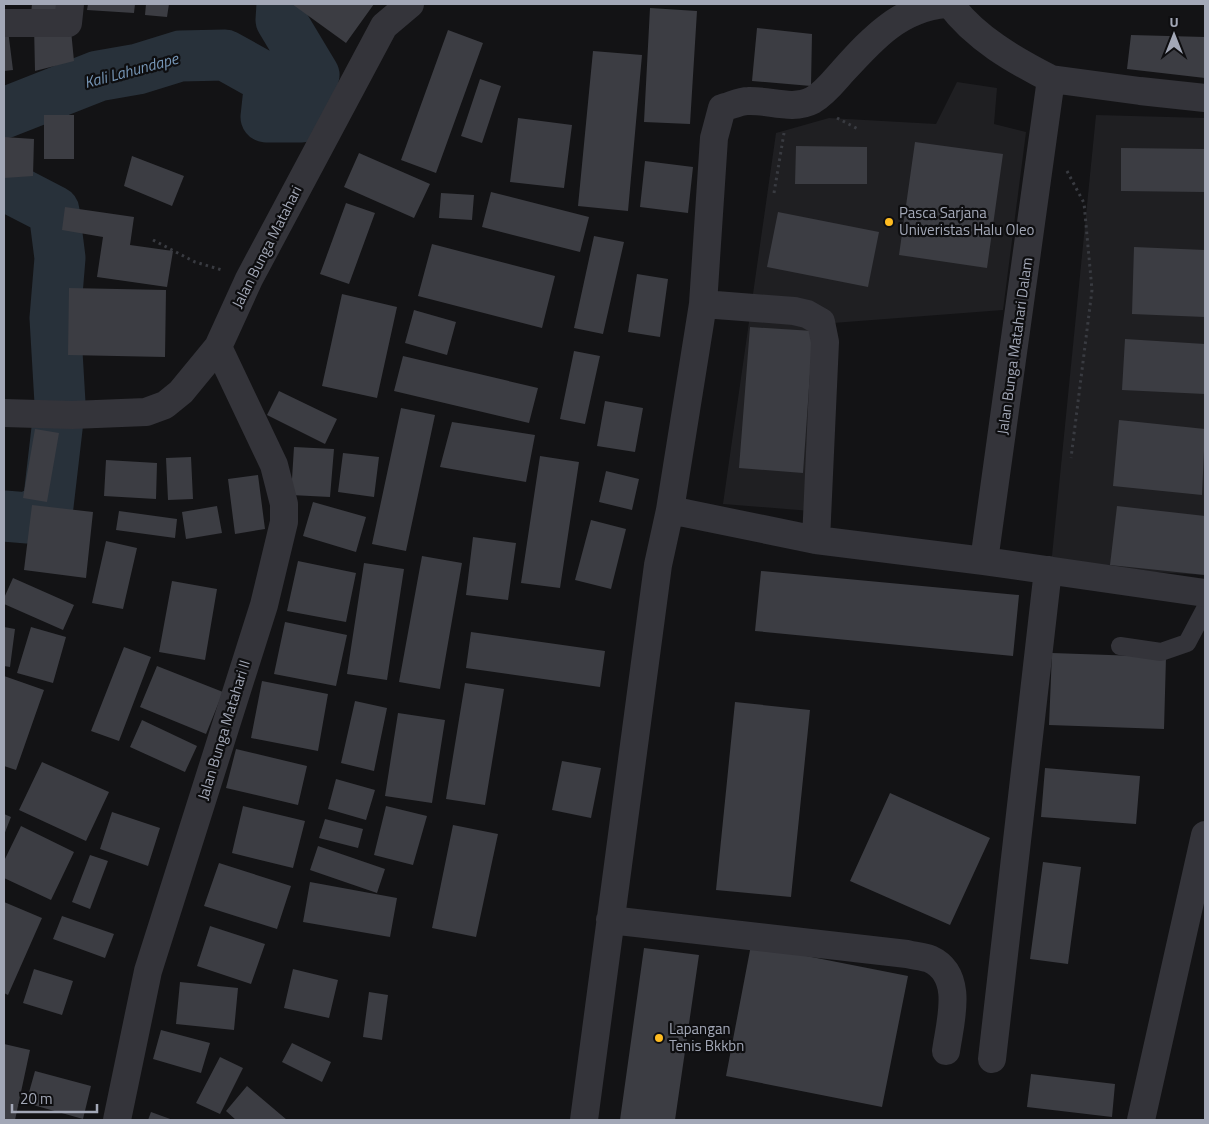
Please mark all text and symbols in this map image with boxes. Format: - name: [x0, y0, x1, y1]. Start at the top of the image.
- north arrow: [1149, 10, 1199, 60]
- text: U: [1169, 11, 1179, 32]
- water label: Kali Lahundape: [81, 46, 182, 94]
- street label: Jalan Bunga Matahari: [226, 181, 307, 312]
- place label: Pasca Sarjana Univeristas Halu Oleo: [899, 201, 1034, 241]
- marker: Pasca Sarjana Univeristas Halu Oleo: [883, 216, 895, 228]
- street label: Jalan Bunga Matahari Dalam: [991, 256, 1038, 436]
- street label: Jalan Bunga Matahari II: [191, 657, 256, 803]
- place label: Lapangan Tenis Bkkbn: [669, 1017, 744, 1057]
- marker: Lapangan Tenis Bkkbn: [653, 1032, 665, 1044]
- scale bar: [12, 1082, 98, 1114]
- text: 20 m: [20, 1087, 53, 1110]

